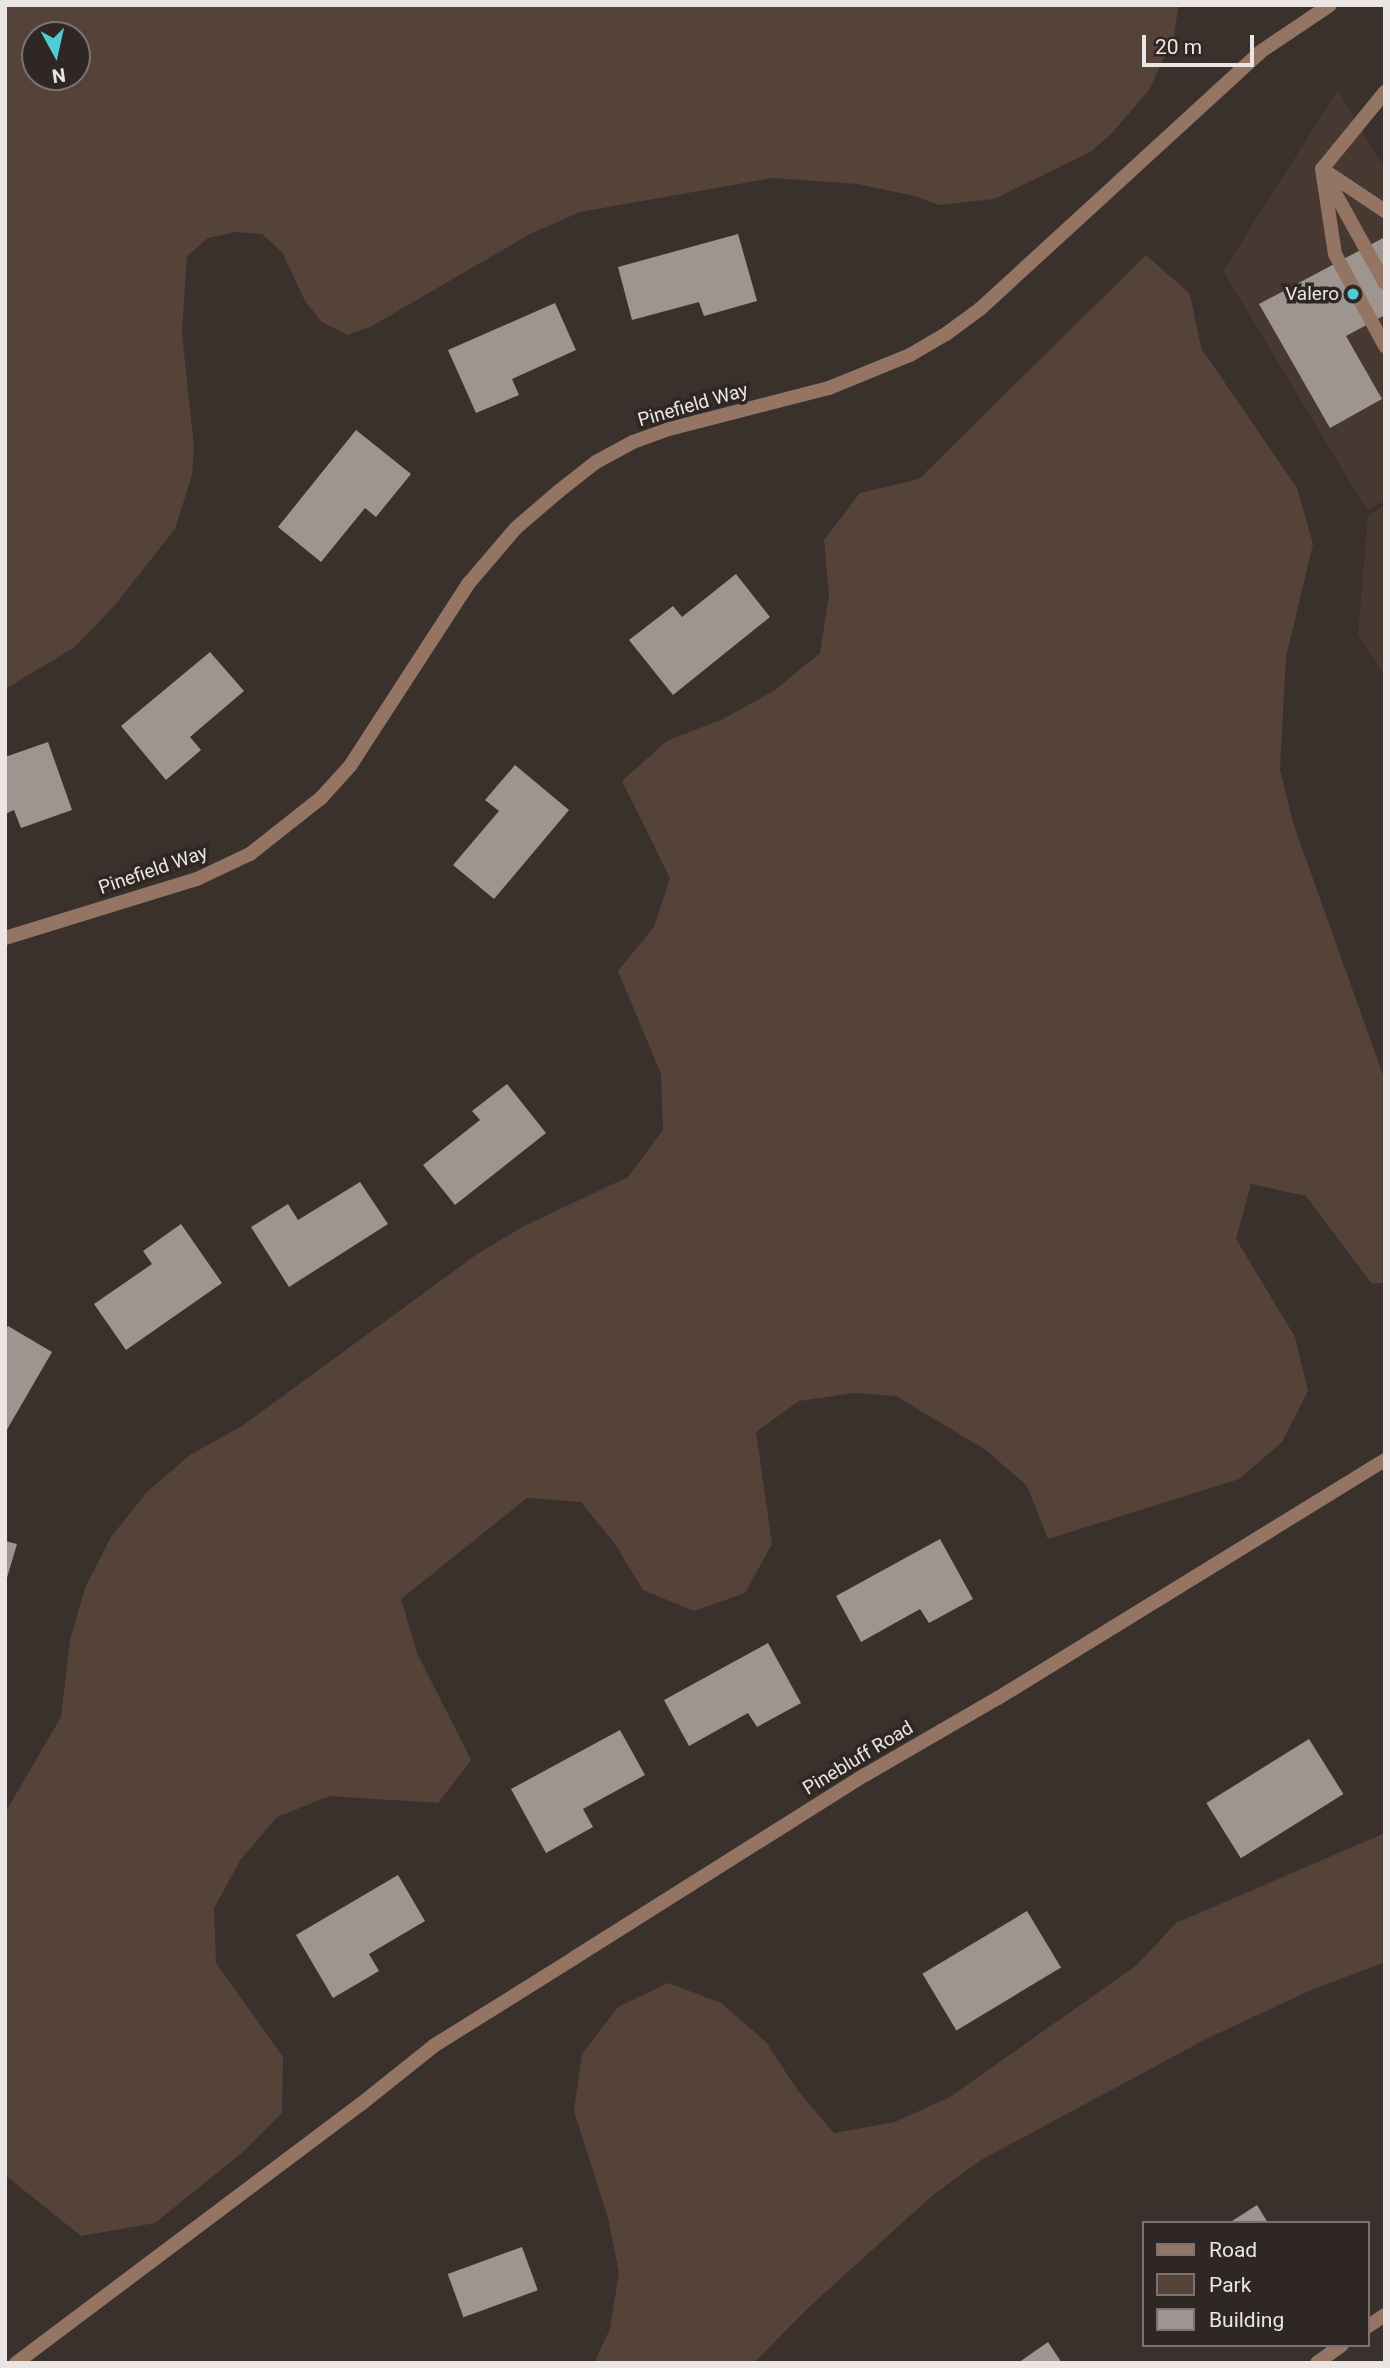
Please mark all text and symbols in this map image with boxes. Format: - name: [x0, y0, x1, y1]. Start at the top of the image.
- north arrow: [21, 21, 91, 91]
- scale bar: [1145, 21, 1257, 65]
- text: 20 m: [1155, 35, 1202, 59]
- text: N: [50, 63, 67, 88]
- place label: Valero: [1285, 283, 1339, 305]
- marker: Valero: [1345, 286, 1361, 302]
- street label: Pinefield Way: [635, 378, 751, 432]
- street label: Pinefield Way: [96, 841, 210, 899]
- street label: Pinebluff Road: [799, 1716, 917, 1800]
- legend: [1142, 2221, 1369, 2347]
- text: Road: [1209, 2238, 1257, 2262]
- text: Park: [1209, 2273, 1251, 2297]
- text: Building: [1209, 2308, 1284, 2332]

